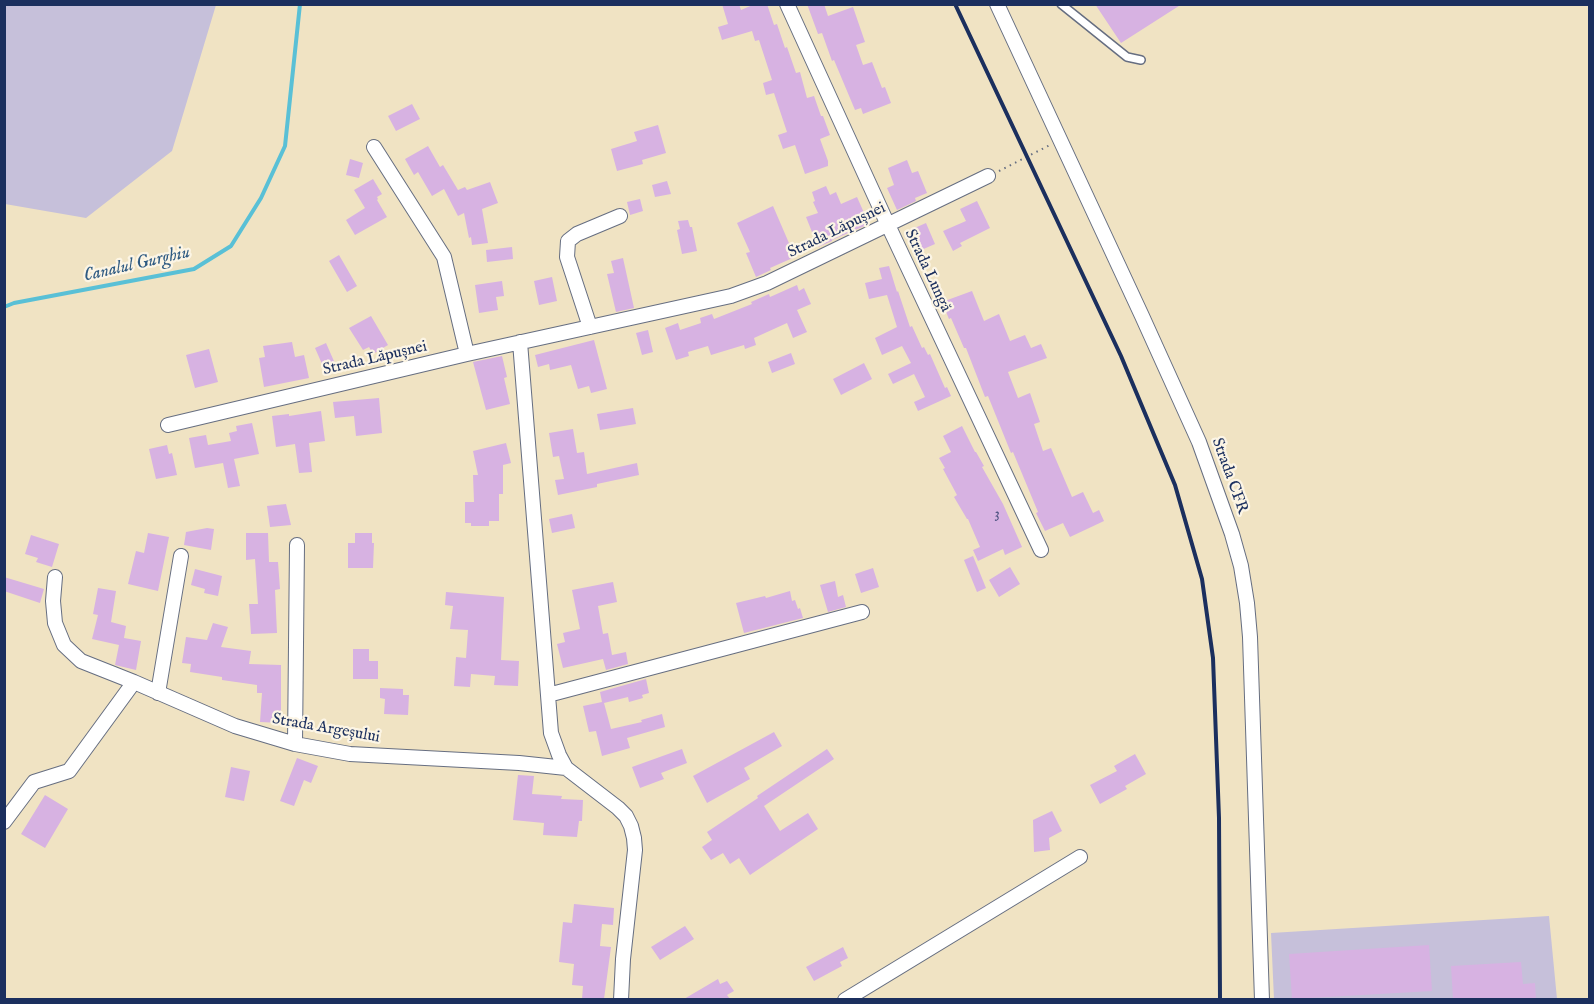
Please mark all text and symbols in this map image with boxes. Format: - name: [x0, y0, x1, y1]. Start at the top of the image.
- street label: Strada Lăpușnei: [785, 199, 889, 263]
- street label: Strada Lungă: [899, 227, 955, 315]
- water label: Canalul Gurghiu: [82, 242, 192, 288]
- street label: Strada Lăpușnei: [321, 338, 429, 380]
- street label: Strada CFR: [1206, 436, 1252, 516]
- house number: 3: [994, 507, 1000, 523]
- street label: Strada Argeșului: [271, 710, 381, 748]

